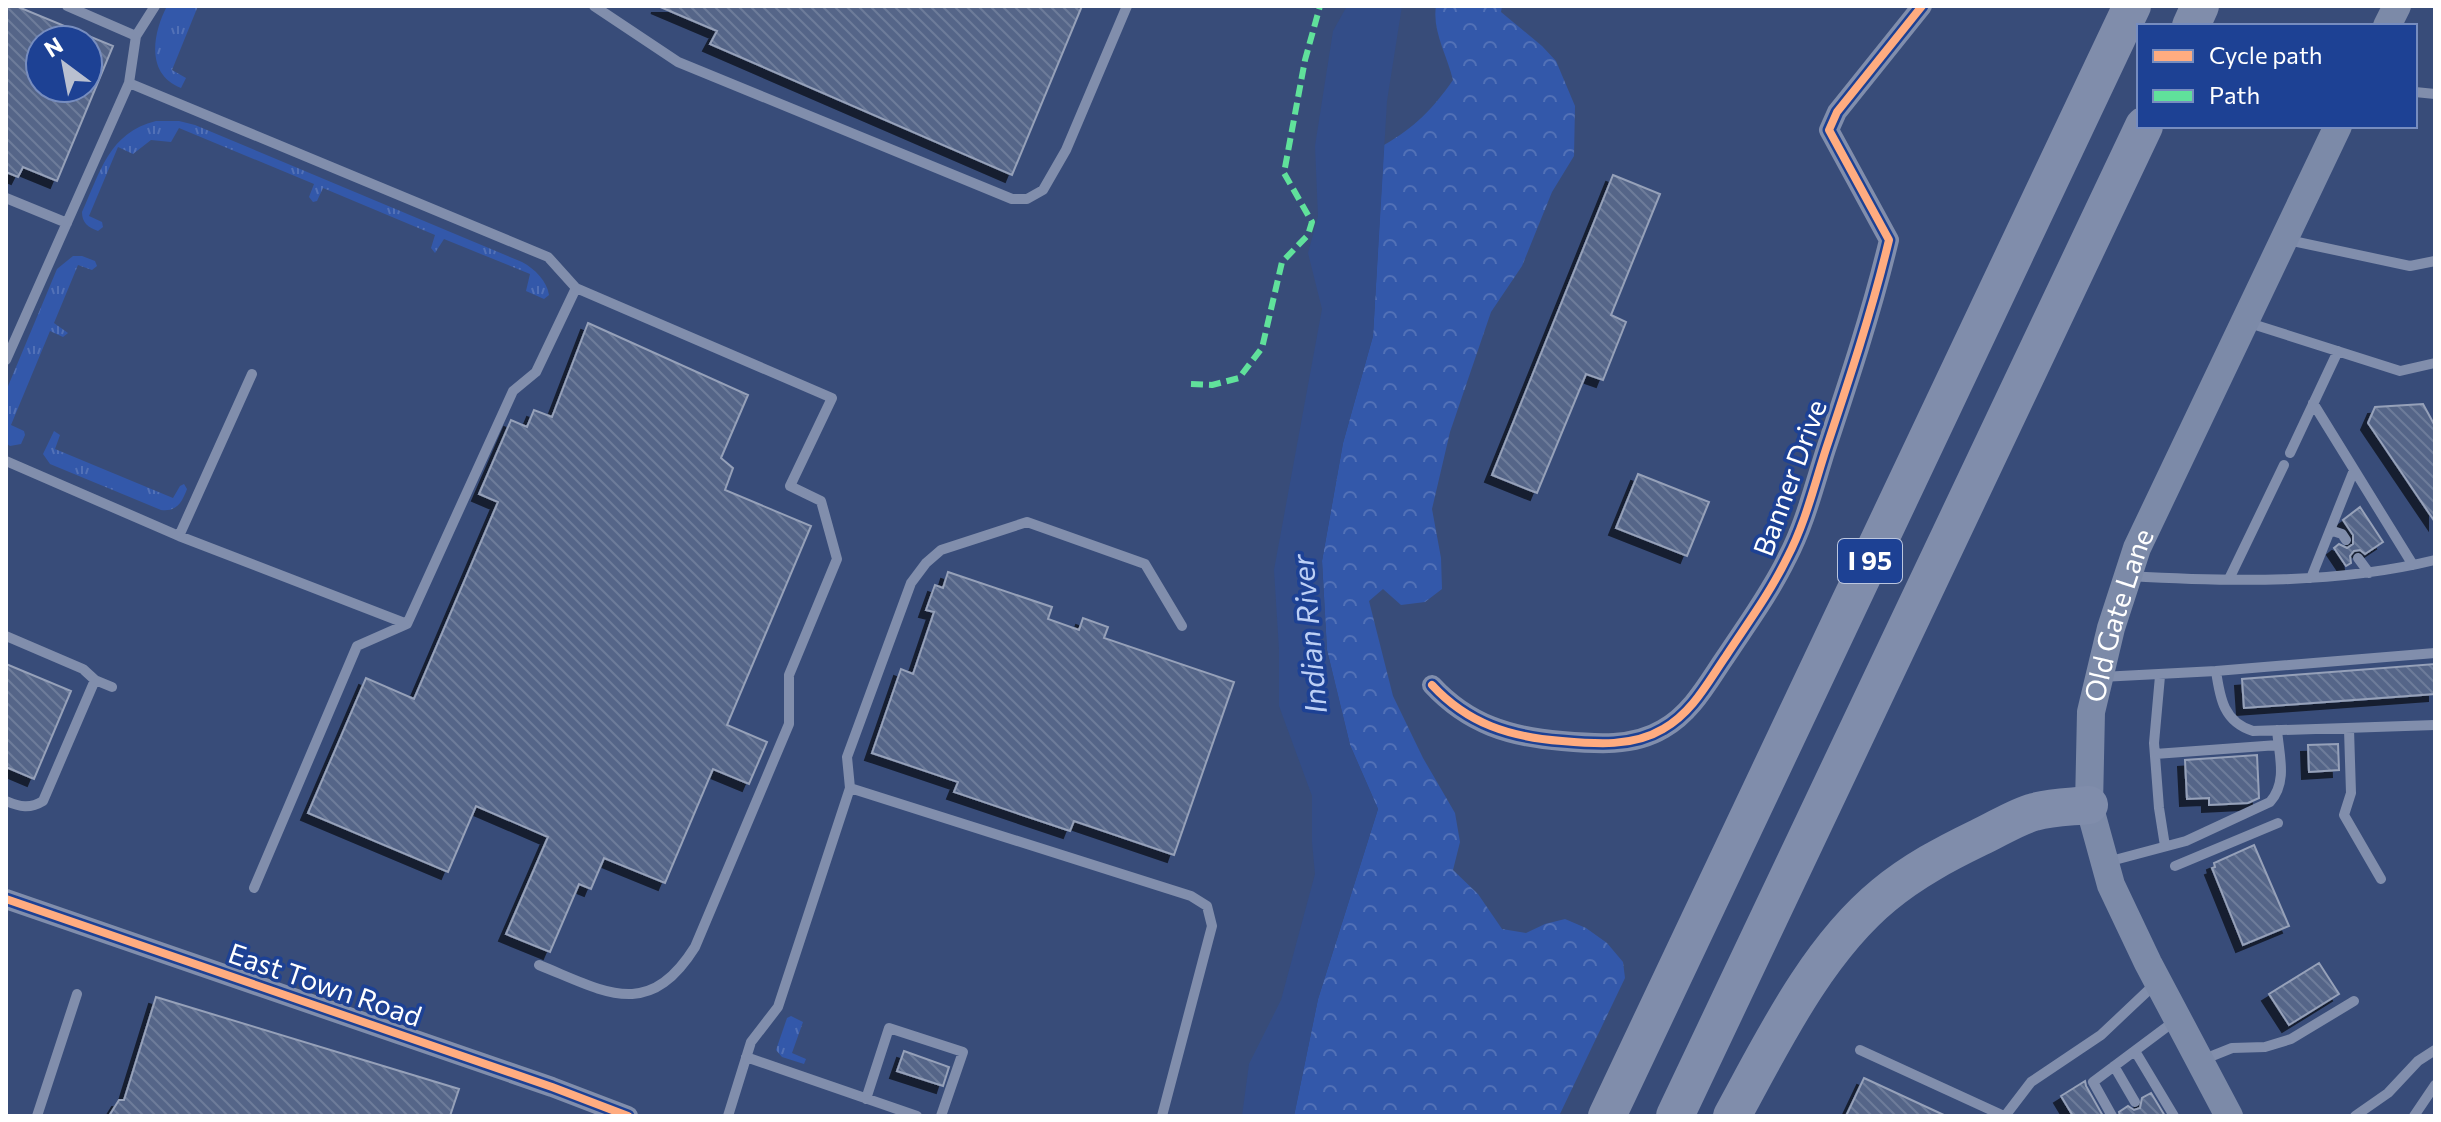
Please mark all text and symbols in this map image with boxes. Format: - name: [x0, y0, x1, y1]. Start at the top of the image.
- north arrow: [24, 24, 104, 104]
- legend: [2137, 24, 2417, 128]
- text: N: [39, 31, 67, 62]
- text: Cycle path: [2209, 40, 2323, 69]
- text: Path: [2209, 80, 2260, 109]
- street label: Banner Drive: [1745, 395, 1833, 560]
- street label: Old Gate Lane: [2076, 522, 2160, 705]
- road number: I 95: [1838, 539, 1902, 583]
- water label: Indian River: [1282, 552, 1333, 716]
- street label: East Town Road: [224, 935, 426, 1033]

